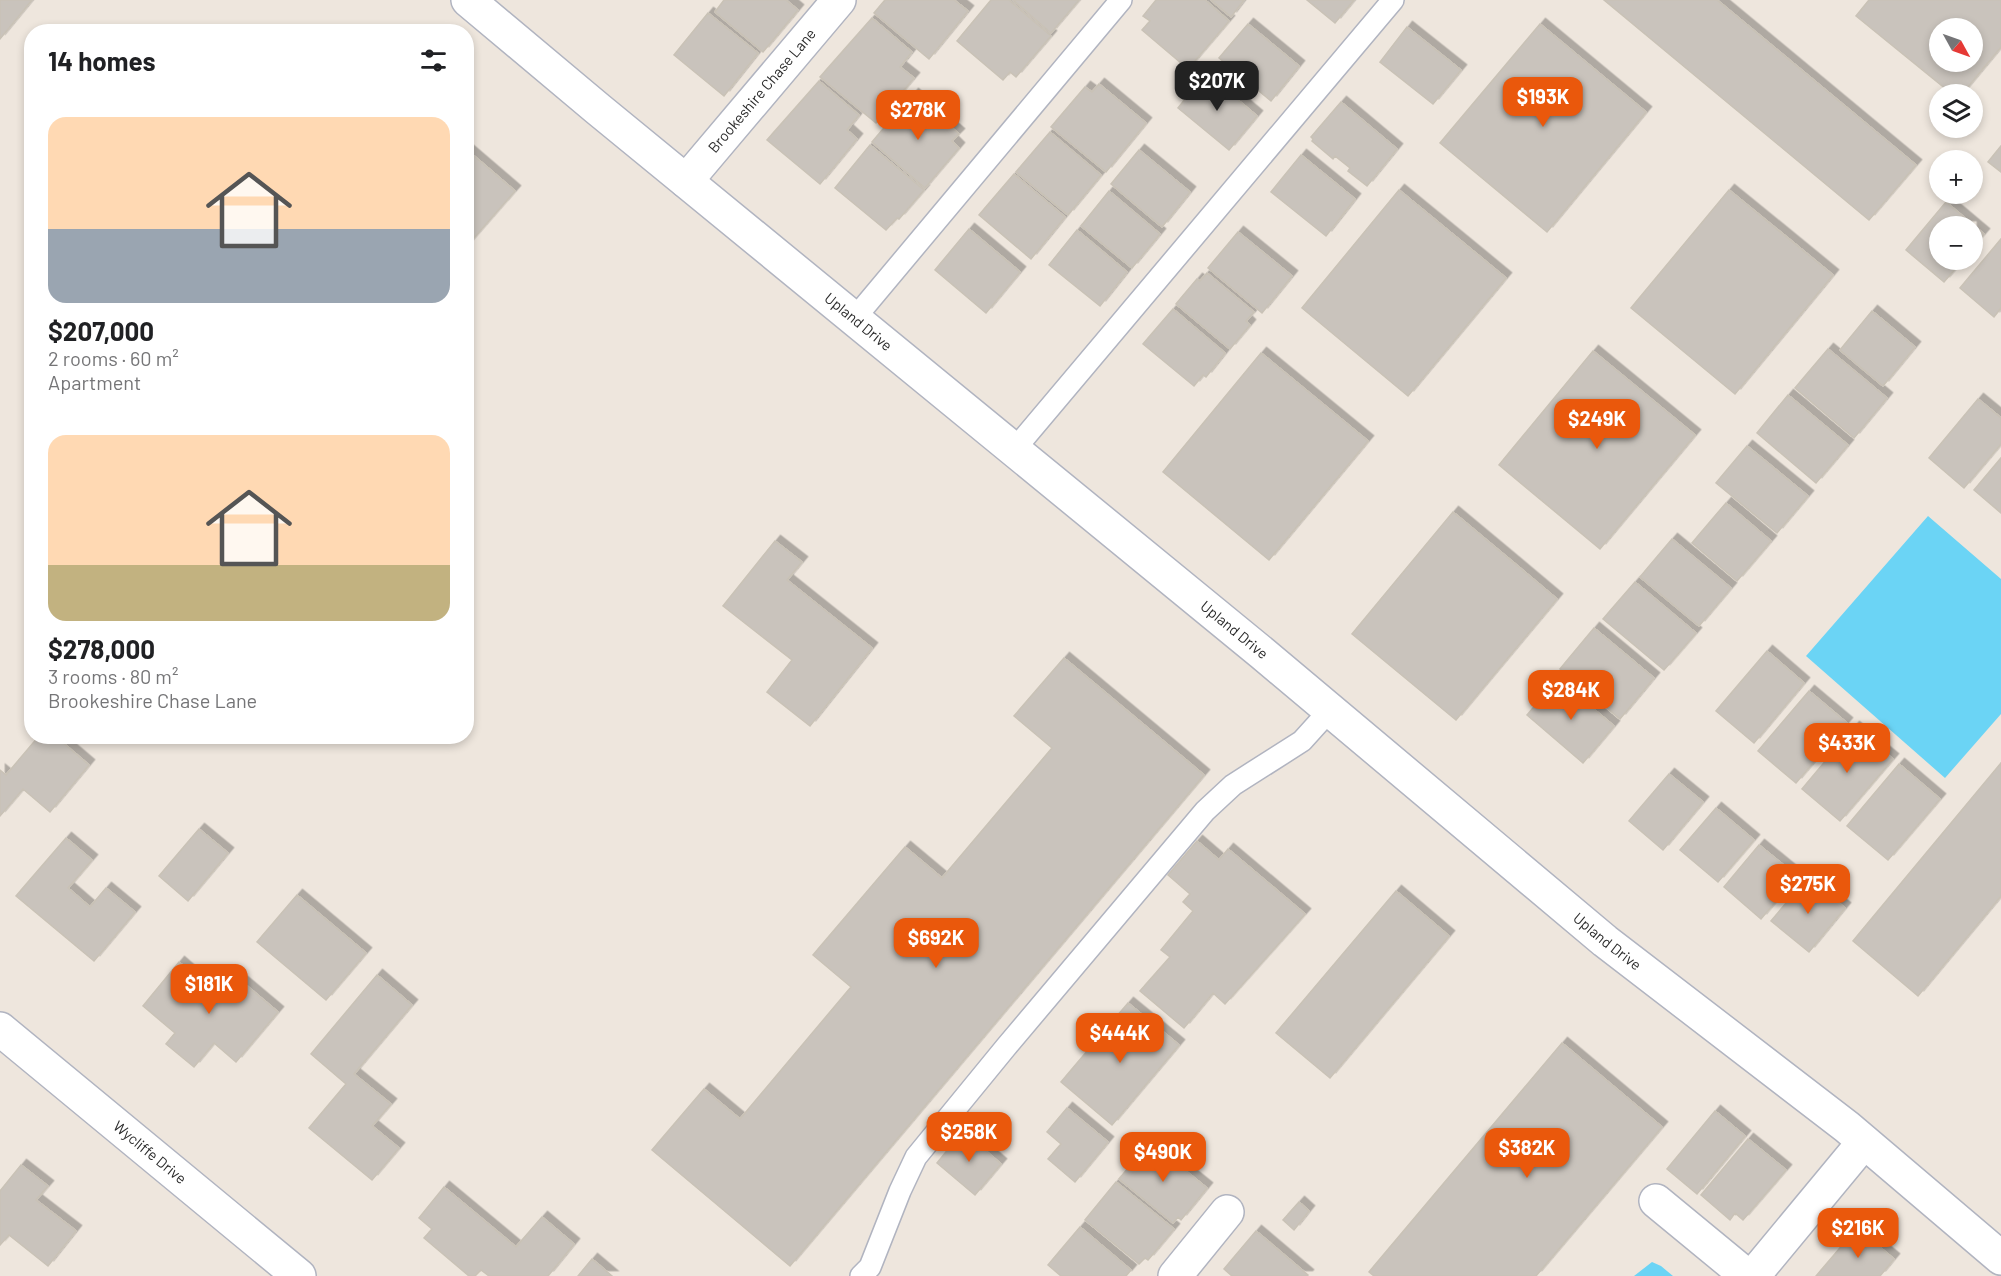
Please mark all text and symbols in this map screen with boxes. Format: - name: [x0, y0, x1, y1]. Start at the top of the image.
- north arrow: [1929, 18, 1983, 72]
- map controls: [1929, 18, 1983, 270]
- street label: Brookeshire Chase Lane: [704, 24, 819, 156]
- icon: filters: [417, 44, 450, 77]
- text: 14 homes: [48, 45, 155, 76]
- pin: $207K: [1175, 61, 1259, 112]
- text: $207K: [1189, 68, 1245, 92]
- pin: $193K: [1501, 77, 1585, 128]
- text: $193K: [1517, 84, 1569, 108]
- button: layers: [1929, 84, 1983, 138]
- pin: $278K: [876, 90, 960, 141]
- text: $278K: [890, 97, 946, 121]
- button: +: [1929, 150, 1983, 204]
- icon: home: [195, 156, 303, 264]
- button: −: [1929, 216, 1983, 270]
- street label: Upland Drive: [821, 289, 896, 354]
- text: $207,000: [48, 315, 154, 346]
- text: 2 rooms · 60 m²: [48, 346, 179, 370]
- text: Apartment: [48, 370, 141, 394]
- pin: $249K: [1555, 399, 1639, 450]
- text: $249K: [1568, 406, 1626, 430]
- icon: home: [195, 474, 303, 582]
- street label: Upland Drive: [1197, 597, 1272, 662]
- text: $278,000: [48, 633, 155, 664]
- text: 3 rooms · 80 m²: [48, 664, 178, 688]
- pin: $284K: [1529, 670, 1613, 721]
- text: $284K: [1542, 677, 1600, 701]
- text: Brookeshire Chase Lane: [48, 688, 257, 712]
- pin: $433K: [1805, 723, 1889, 774]
- text: $433K: [1818, 730, 1876, 754]
- pin: $275K: [1766, 864, 1850, 915]
- text: $275K: [1780, 871, 1836, 895]
- street label: Upland Drive: [1570, 908, 1645, 974]
- pin: $692K: [894, 918, 978, 969]
- text: $692K: [908, 925, 964, 949]
- pin: $181K: [167, 964, 251, 1015]
- text: $181K: [185, 971, 233, 995]
- pin: $444K: [1078, 1013, 1162, 1064]
- text: $444K: [1090, 1020, 1150, 1044]
- pin: $258K: [927, 1112, 1011, 1163]
- street label: Wycliffe Drive: [110, 1116, 190, 1187]
- text: $258K: [941, 1119, 997, 1143]
- pin: $382K: [1485, 1128, 1569, 1179]
- pin: $490K: [1121, 1132, 1205, 1183]
- text: $382K: [1499, 1135, 1555, 1159]
- text: $490K: [1134, 1139, 1192, 1163]
- pin: $216K: [1816, 1208, 1900, 1259]
- text: $216K: [1832, 1215, 1884, 1239]

